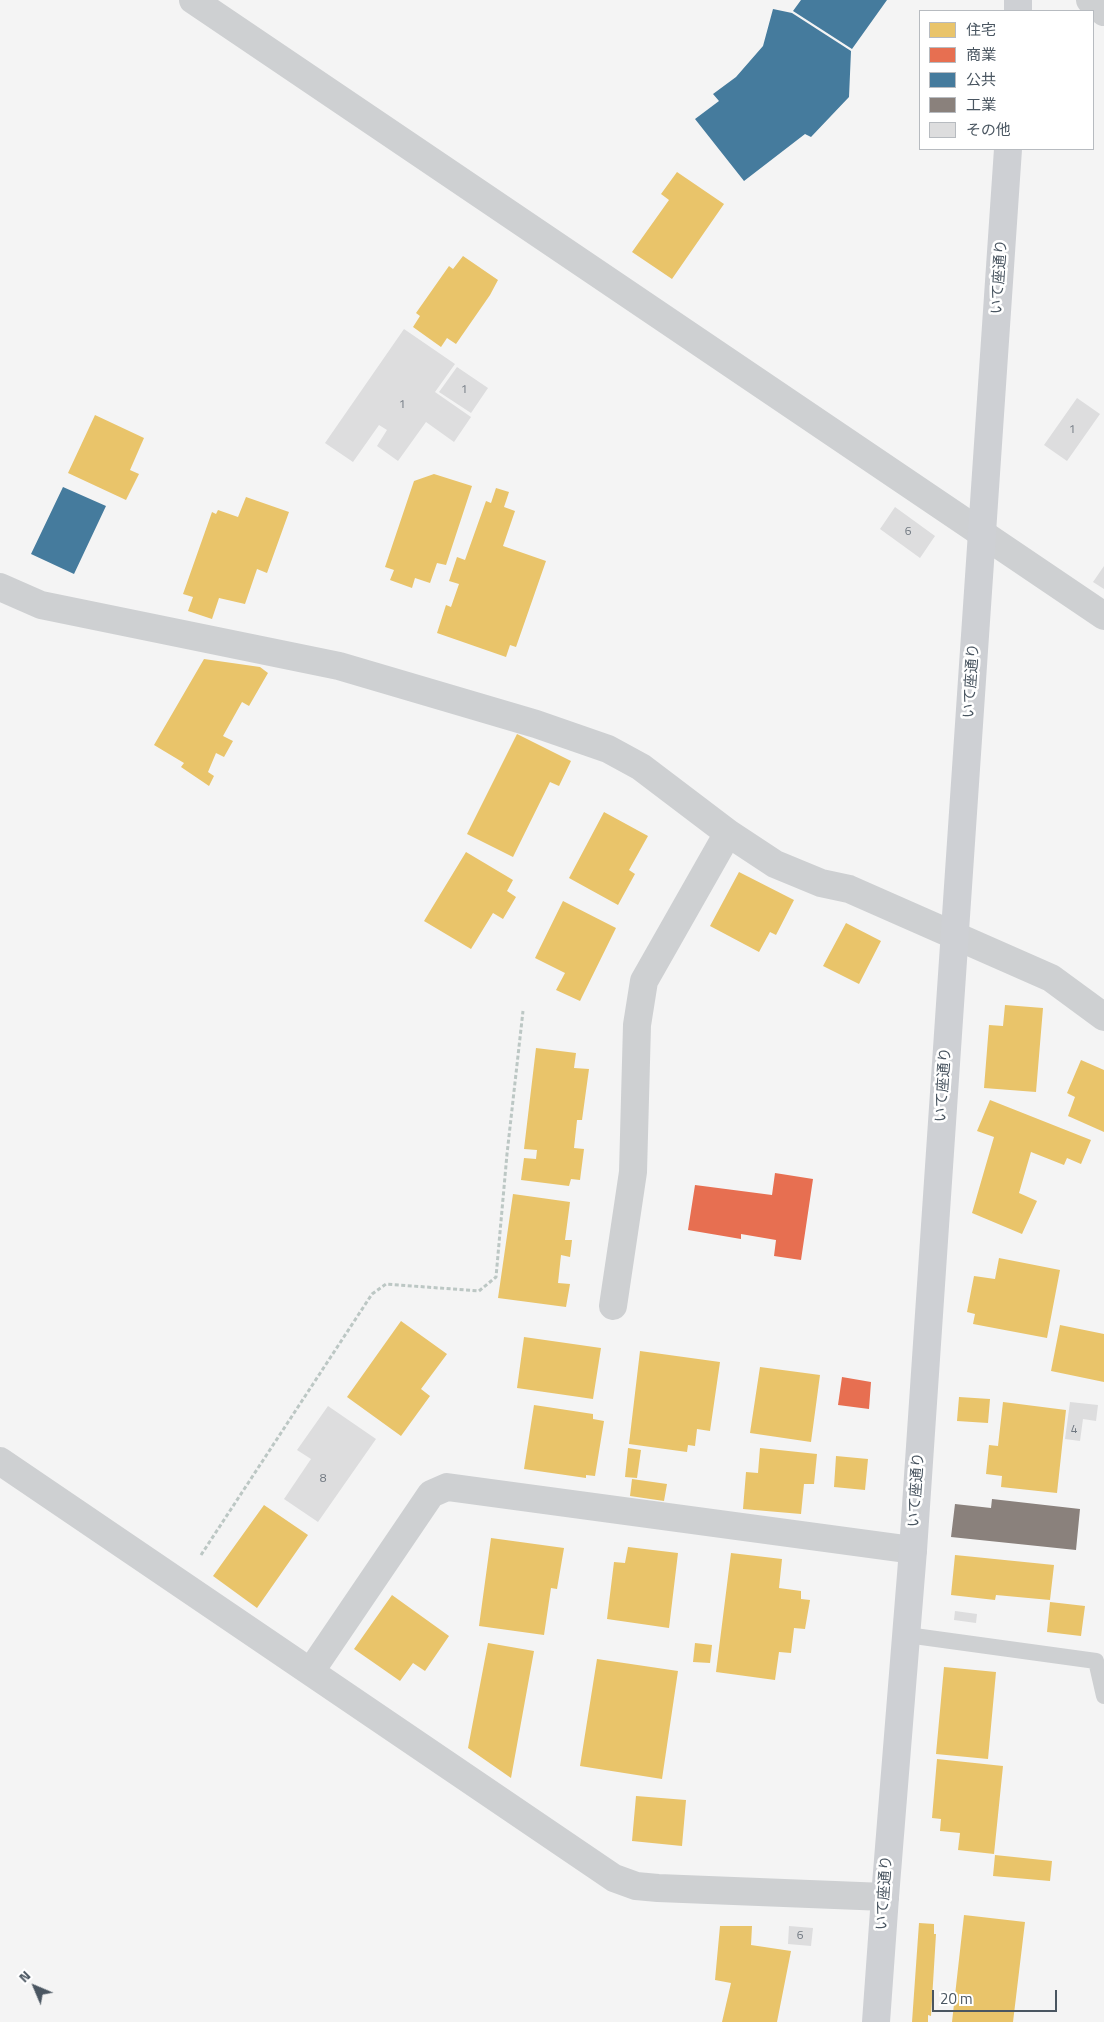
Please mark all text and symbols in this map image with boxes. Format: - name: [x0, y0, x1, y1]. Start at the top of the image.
- legend: [919, 10, 1094, 150]
- text: 住宅: [966, 18, 996, 41]
- text: 商業: [966, 43, 996, 66]
- text: 公共: [966, 68, 996, 91]
- text: 工業: [966, 93, 996, 116]
- text: その他: [966, 118, 1011, 141]
- street label: いて座通り: [988, 239, 1012, 315]
- house number: 1: [461, 383, 467, 397]
- house number: 1: [399, 398, 405, 412]
- house number: 1: [1069, 423, 1075, 437]
- house number: 6: [905, 525, 911, 539]
- street label: いて座通り: [960, 643, 984, 719]
- street label: いて座通り: [932, 1047, 956, 1123]
- house number: 4: [1071, 1423, 1077, 1437]
- street label: いて座通り: [905, 1452, 929, 1528]
- house number: 8: [320, 1472, 326, 1486]
- street label: いて座通り: [873, 1855, 897, 1931]
- house number: 6: [797, 1929, 803, 1943]
- north arrow: [10, 1962, 60, 2012]
- text: N: [13, 1965, 35, 1987]
- scale bar: [934, 1980, 1059, 2012]
- text: 20 m: [940, 1987, 973, 2010]

